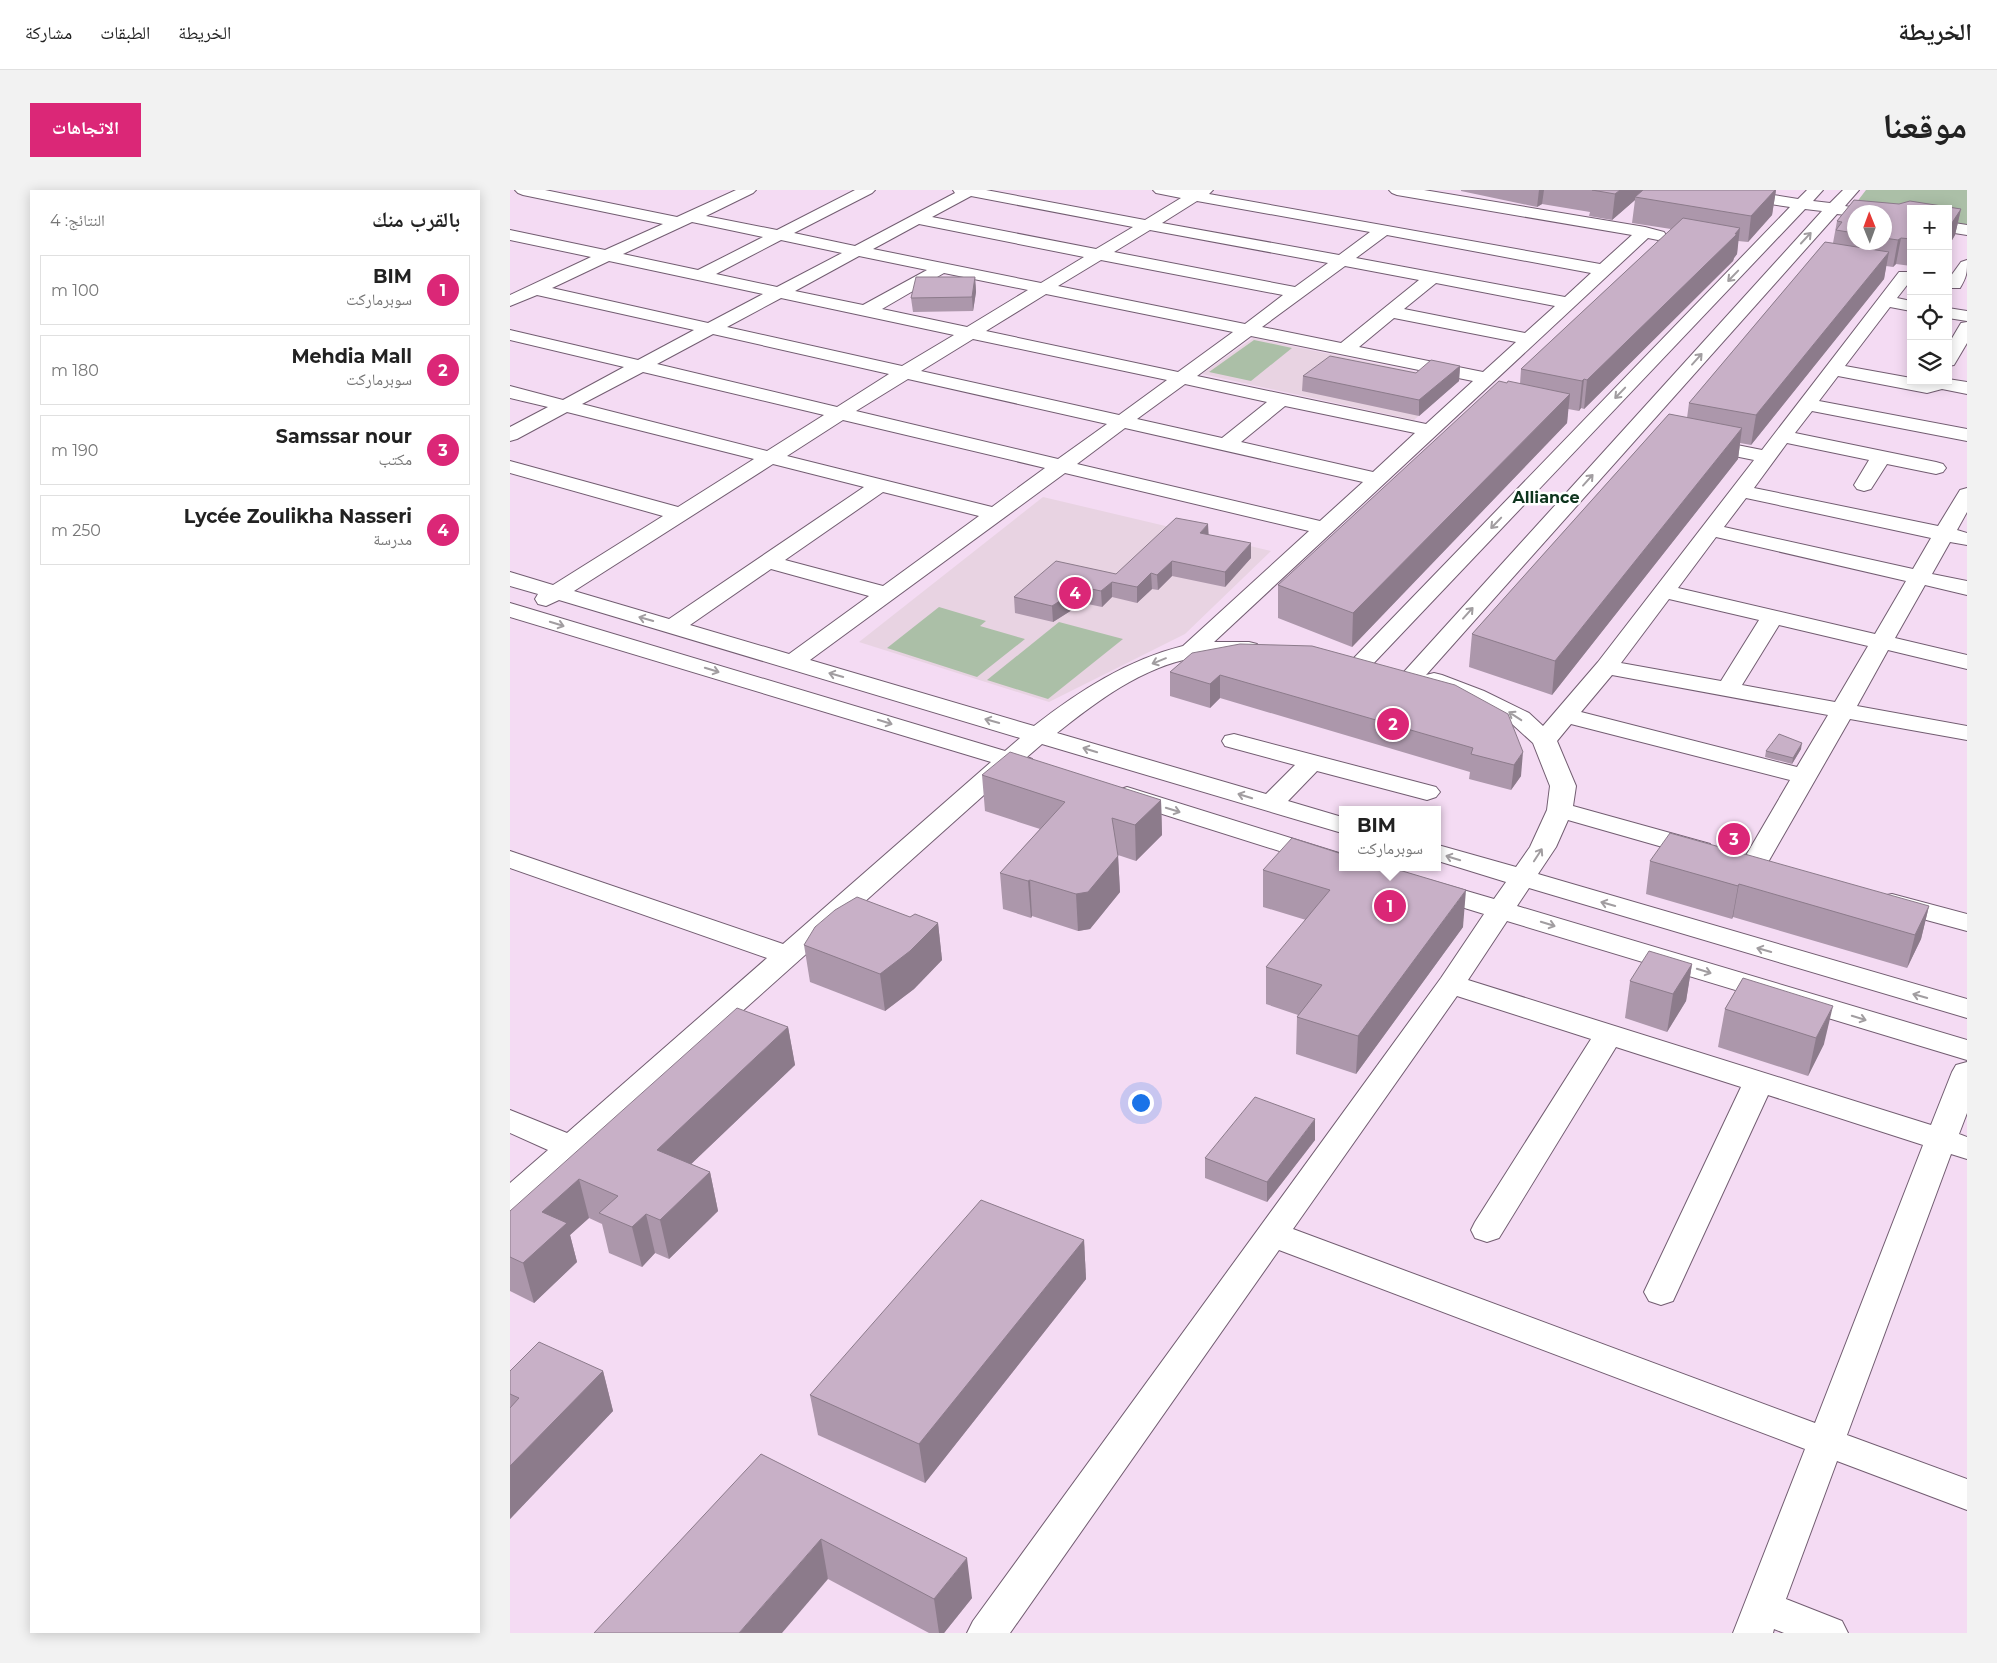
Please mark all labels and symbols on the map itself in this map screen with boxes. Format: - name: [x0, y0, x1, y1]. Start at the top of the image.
- north arrow: [1847, 205, 1892, 250]
- one-way arrow: [1800, 232, 1812, 244]
- one-way arrow: [1727, 269, 1739, 282]
- one-way arrow: [1691, 352, 1703, 365]
- one-way arrow: [1614, 387, 1626, 399]
- one-way arrow: [1583, 473, 1594, 486]
- district label: Alliance: [1511, 488, 1580, 507]
- one-way arrow: [1490, 517, 1502, 529]
- pin: 4: [1059, 574, 1091, 612]
- one-way arrow: [1462, 607, 1474, 620]
- one-way arrow: [639, 614, 655, 624]
- one-way arrow: [548, 619, 564, 629]
- one-way arrow: [1152, 657, 1167, 666]
- one-way arrow: [704, 666, 720, 676]
- one-way arrow: [828, 670, 844, 679]
- pin: 2: [1377, 705, 1409, 743]
- one-way arrow: [1508, 710, 1522, 721]
- one-way arrow: [984, 715, 1000, 725]
- one-way arrow: [876, 717, 892, 727]
- one-way arrow: [1082, 744, 1098, 754]
- one-way arrow: [1238, 791, 1254, 801]
- one-way arrow: [1165, 805, 1181, 815]
- pin: 3: [1718, 820, 1750, 858]
- one-way arrow: [1533, 849, 1543, 863]
- one-way arrow: [1445, 852, 1461, 862]
- pin: 1: [1374, 887, 1406, 925]
- one-way arrow: [1601, 899, 1617, 908]
- one-way arrow: [1540, 920, 1556, 930]
- one-way arrow: [1757, 944, 1773, 954]
- one-way arrow: [1695, 967, 1711, 977]
- one-way arrow: [1913, 990, 1929, 1000]
- one-way arrow: [1851, 1013, 1867, 1023]
- your location: [1128, 1090, 1154, 1116]

